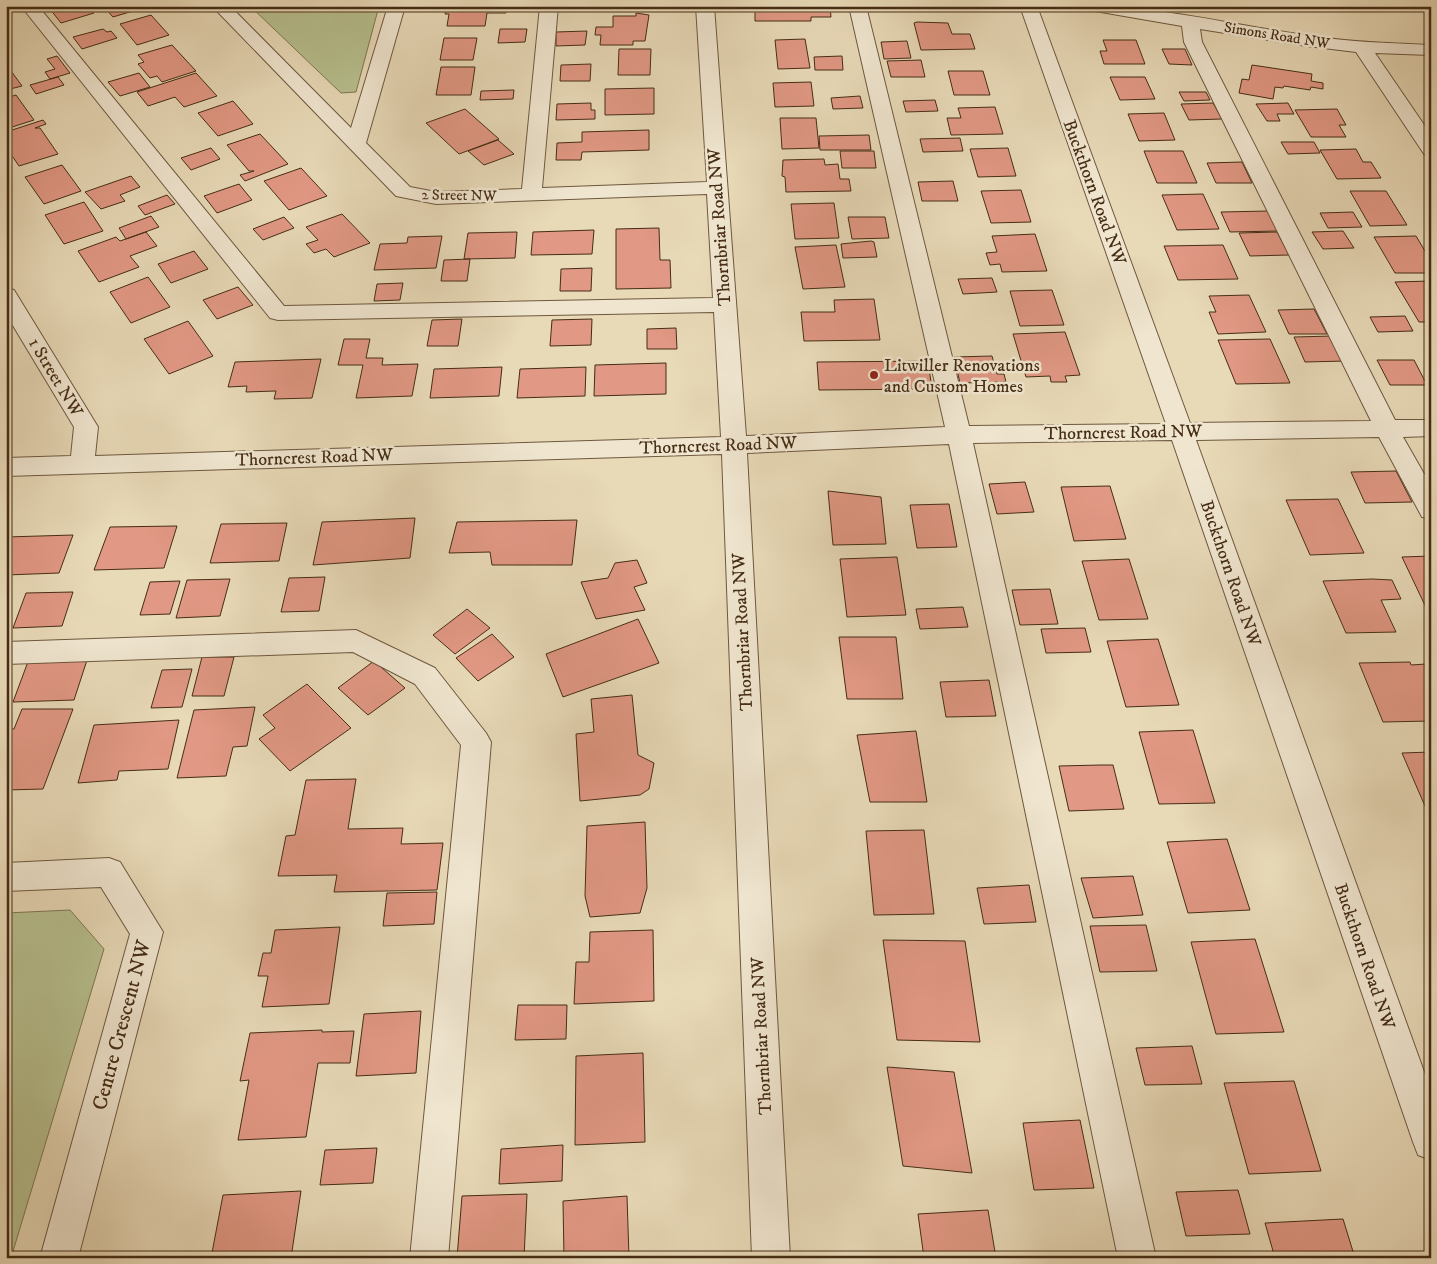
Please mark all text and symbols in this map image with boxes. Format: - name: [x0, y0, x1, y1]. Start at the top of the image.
- street label: Simons Road NW: [1223, 18, 1331, 53]
- street label: Buckthorn Road NW: [1058, 117, 1131, 268]
- street label: Thornbriar Road NW: [703, 147, 736, 307]
- street label: 2 Street NW: [421, 185, 497, 206]
- street label: 1 Street NW: [23, 334, 88, 421]
- place label: Litwiller Renovations and Custom Homes: [884, 355, 1040, 398]
- marker: Litwiller Renovations and Custom Homes: [868, 369, 880, 381]
- street label: Thorncrest Road NW: [1044, 421, 1203, 445]
- street label: Thorncrest Road NW: [639, 432, 798, 460]
- street label: Thorncrest Road NW: [235, 444, 394, 472]
- street label: Buckthorn Road NW: [1195, 497, 1266, 650]
- street label: Thornbriar Road NW: [728, 552, 758, 711]
- street label: Buckthorn Road NW: [1329, 880, 1400, 1033]
- street label: Centre Crescent NW: [87, 937, 157, 1113]
- street label: Thornbriar Road NW: [747, 956, 777, 1115]

